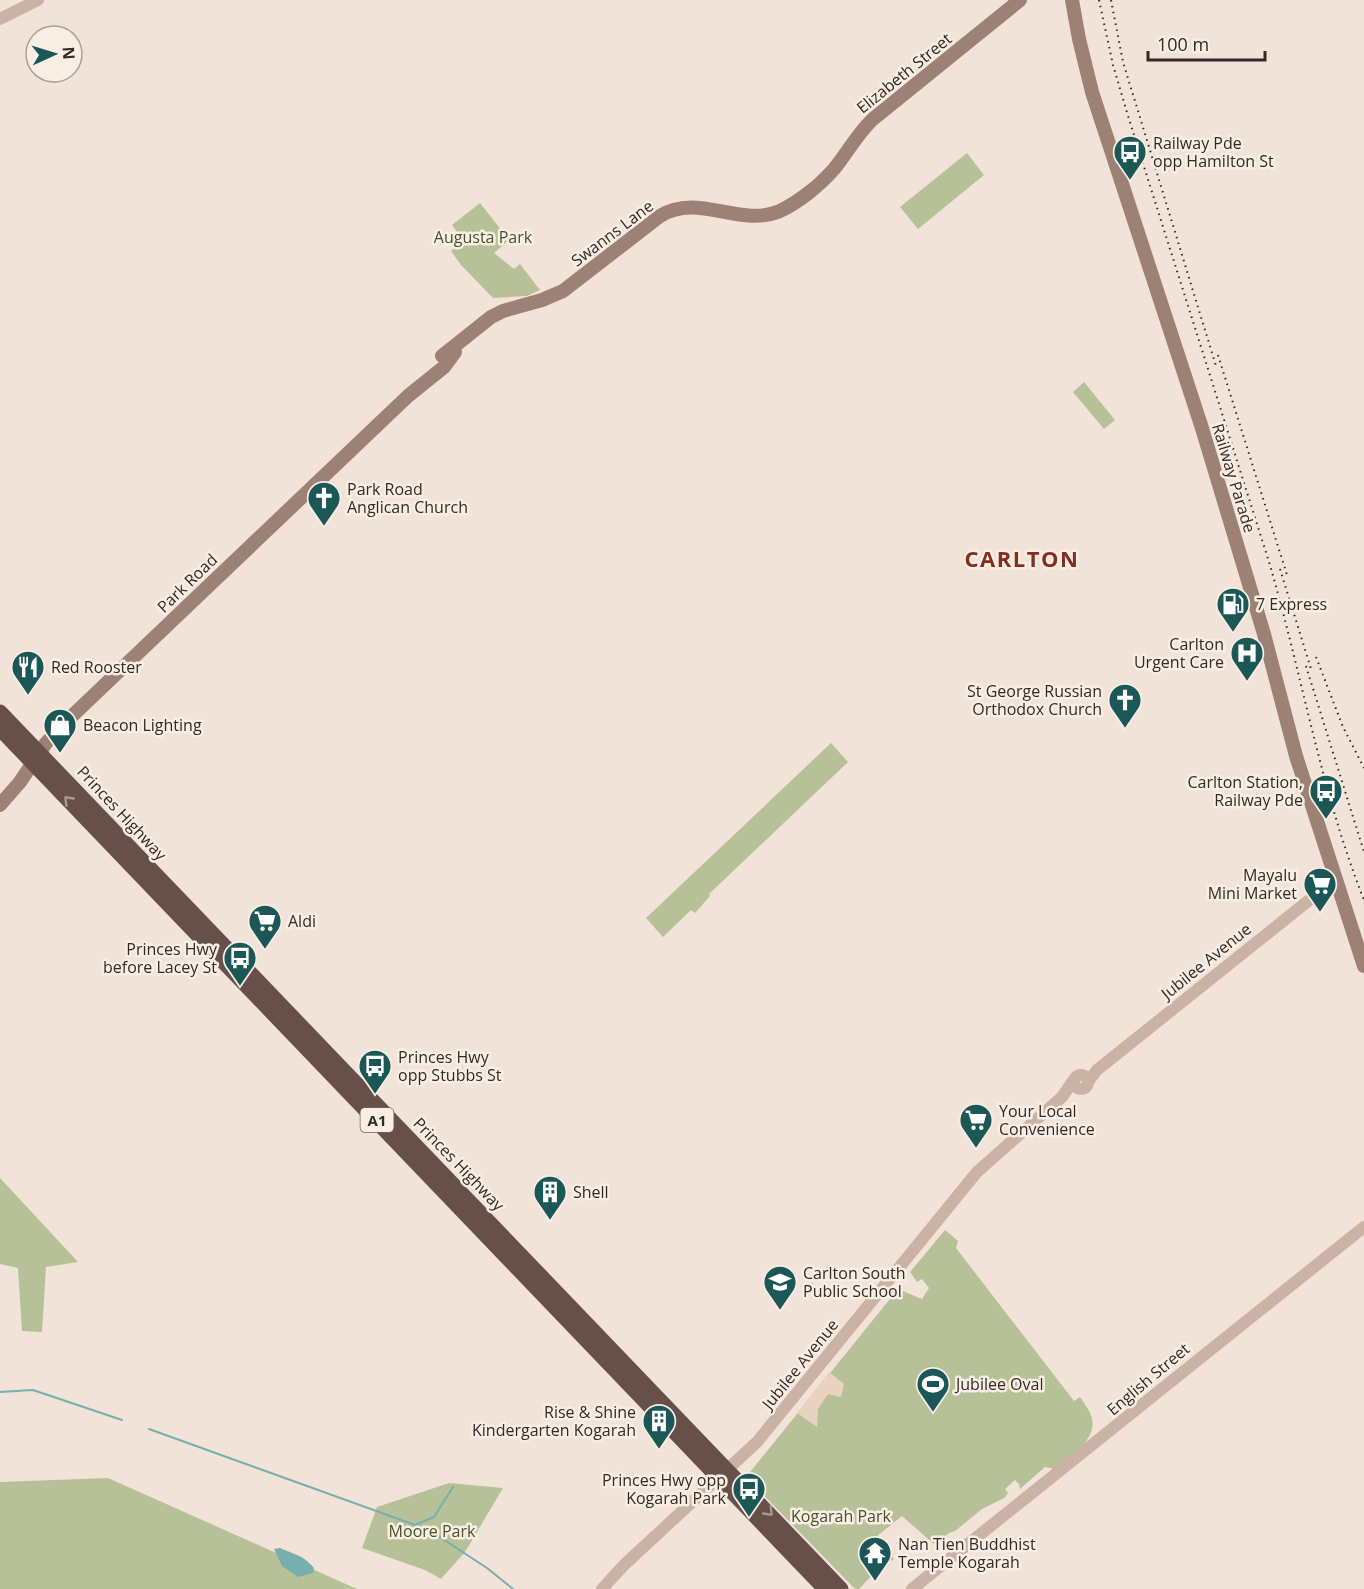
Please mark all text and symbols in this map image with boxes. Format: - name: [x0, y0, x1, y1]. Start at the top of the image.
- north arrow: [24, 24, 84, 84]
- scale bar: [1148, 24, 1265, 62]
- street label: Elizabeth Street: [852, 28, 956, 118]
- text: 100 m: [1157, 32, 1209, 56]
- text: N: [58, 46, 80, 60]
- place label: Railway Pde opp Hamilton St: [1153, 132, 1274, 172]
- bus stop icon: Railway Pde opp Hamilton St: [1112, 134, 1148, 181]
- street label: Swanns Lane: [566, 195, 658, 271]
- park label: Augusta Park: [434, 226, 533, 248]
- street label: Railway Parade: [1207, 421, 1261, 535]
- place label: Park Road Anglican Church: [347, 478, 468, 518]
- church icon: Park Road Anglican Church: [306, 480, 342, 527]
- district label: CARLTON: [965, 543, 1079, 573]
- street label: Park Road: [152, 549, 222, 617]
- fuel station icon: 7 Express: [1215, 586, 1251, 633]
- place label: 7 Express: [1256, 593, 1327, 615]
- place label: Carlton Urgent Care: [1134, 633, 1224, 673]
- hospital icon: Carlton Urgent Care: [1229, 635, 1265, 682]
- restaurant icon: Red Rooster: [10, 649, 46, 696]
- place label: Red Rooster: [51, 656, 142, 678]
- place label: St George Russian Orthodox Church: [967, 680, 1102, 720]
- church icon: St George Russian Orthodox Church: [1107, 682, 1143, 729]
- shop icon: Beacon Lighting: [42, 707, 78, 754]
- place label: Beacon Lighting: [83, 714, 202, 736]
- street label: Princes Highway: [72, 761, 172, 866]
- place label: Carlton Station, Railway Pde: [1187, 771, 1303, 811]
- bus stop icon: Carlton Station, Railway Pde: [1308, 773, 1344, 820]
- one-way arrow: [64, 796, 75, 806]
- place label: Mayalu Mini Market: [1208, 864, 1297, 904]
- supermarket icon: Mayalu Mini Market: [1302, 866, 1338, 913]
- supermarket icon: Aldi: [247, 903, 283, 950]
- place label: Aldi: [288, 910, 316, 932]
- street label: Jubilee Avenue: [1155, 918, 1256, 1005]
- place label: Princes Hwy before Lacey St: [103, 938, 218, 978]
- bus stop icon: Princes Hwy before Lacey St: [222, 940, 258, 987]
- place label: Princes Hwy opp Stubbs St: [398, 1046, 502, 1086]
- bus stop icon: Princes Hwy opp Stubbs St: [357, 1048, 393, 1095]
- place label: Your Local Convenience: [999, 1100, 1095, 1140]
- supermarket icon: Your Local Convenience: [958, 1102, 994, 1149]
- road number: A1: [360, 1108, 394, 1132]
- street label: Princes Highway: [409, 1112, 510, 1216]
- building icon: Shell: [532, 1174, 568, 1221]
- place label: Shell: [573, 1181, 609, 1203]
- place label: Carlton South Public School: [803, 1262, 906, 1302]
- school or university icon: Carlton South Public School: [762, 1264, 798, 1311]
- street label: Jubilee Avenue: [756, 1314, 843, 1415]
- street label: English Street: [1102, 1338, 1194, 1420]
- sports icon: Jubilee Oval: [915, 1366, 951, 1413]
- place label: Jubilee Oval: [954, 1373, 1043, 1395]
- place label: Rise & Shine Kindergarten Kogarah: [472, 1401, 636, 1441]
- building icon: Rise & Shine Kindergarten Kogarah: [641, 1403, 677, 1450]
- place label: Princes Hwy opp Kogarah Park: [602, 1469, 727, 1509]
- bus stop icon: Princes Hwy opp Kogarah Park: [731, 1471, 767, 1518]
- park label: Kogarah Park: [791, 1505, 892, 1527]
- one-way arrow: [762, 1506, 773, 1516]
- park label: Moore Park: [389, 1520, 476, 1542]
- place label: Nan Tien Buddhist Temple Kogarah: [898, 1533, 1036, 1573]
- temple icon: Nan Tien Buddhist Temple Kogarah: [857, 1535, 893, 1582]

